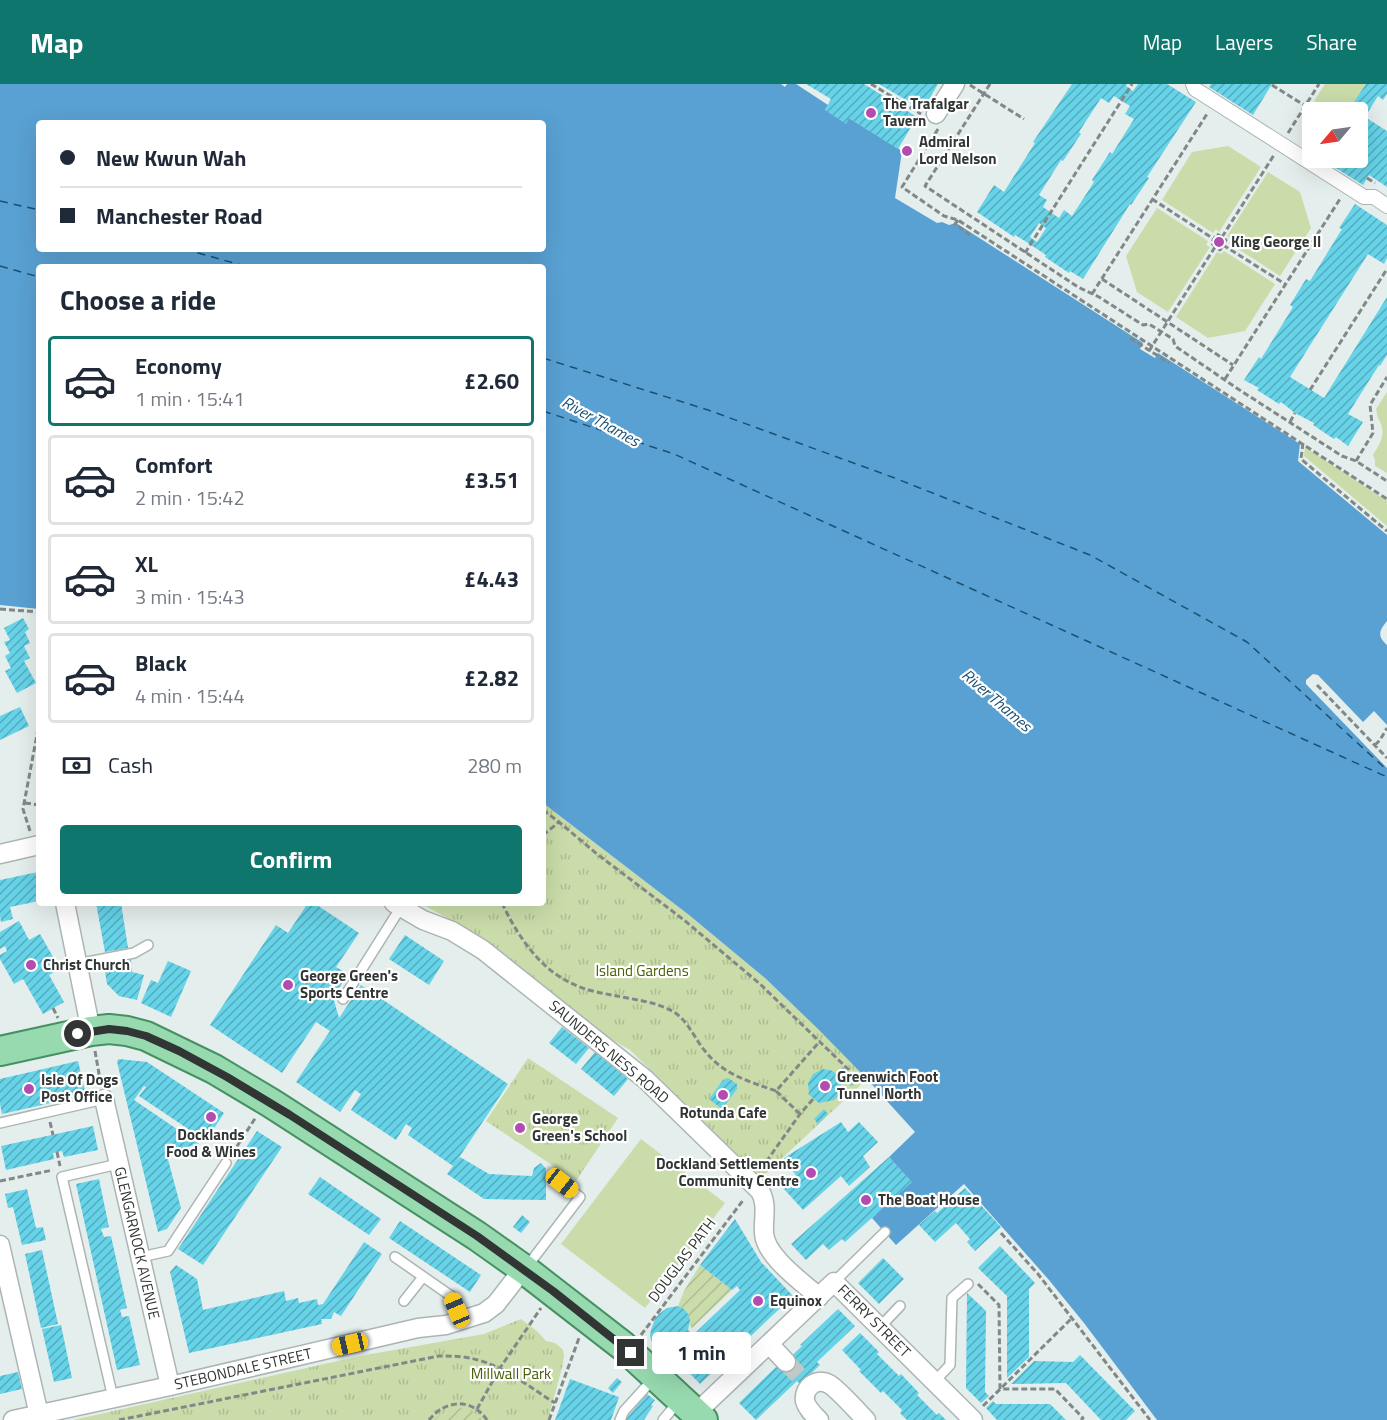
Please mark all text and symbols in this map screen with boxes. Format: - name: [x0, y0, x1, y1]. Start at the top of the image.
- text: Map: [30, 21, 84, 64]
- text: Map: [1143, 26, 1182, 58]
- text: Layers: [1215, 26, 1273, 58]
- text: Share: [1306, 26, 1357, 58]
- place label: The Trafalgar Tavern: [883, 92, 969, 132]
- north arrow: [1302, 102, 1368, 168]
- map controls: [1302, 102, 1368, 168]
- marker: The Trafalgar Tavern: [864, 106, 878, 120]
- place label: Admiral Lord Nelson: [919, 130, 997, 170]
- text: New Kwun Wah: [96, 141, 246, 175]
- marker: Admiral Lord Nelson: [900, 144, 914, 158]
- text: Manchester Road: [96, 199, 263, 233]
- place label: King George II: [1231, 230, 1321, 253]
- marker: King George II: [1212, 235, 1226, 249]
- text: Choose a ride: [60, 279, 216, 320]
- text: Economy: [135, 349, 222, 383]
- icon: car: [63, 354, 117, 408]
- text: £2.60: [464, 364, 519, 398]
- text: 1 min · 15:41: [135, 383, 245, 414]
- water label: River Thames: [558, 390, 645, 453]
- text: Comfort: [135, 448, 213, 482]
- icon: car: [63, 453, 117, 507]
- text: £3.51: [464, 463, 519, 497]
- text: 2 min · 15:42: [135, 482, 245, 513]
- text: XL: [135, 547, 158, 581]
- icon: car: [63, 552, 117, 606]
- text: £4.43: [464, 562, 519, 596]
- text: 3 min · 15:43: [135, 581, 245, 612]
- text: Black: [135, 646, 187, 680]
- icon: car: [63, 651, 117, 705]
- text: £2.82: [464, 661, 519, 695]
- water label: River Thames: [957, 663, 1038, 738]
- text: 4 min · 15:44: [135, 680, 245, 711]
- text: Cash: [108, 748, 153, 782]
- icon: cash: [60, 749, 93, 782]
- text: 280 m: [467, 750, 522, 781]
- button: Confirm: [60, 825, 522, 894]
- place label: Christ Church: [43, 953, 130, 976]
- marker: Christ Church: [24, 958, 38, 972]
- park label: Island Gardens: [595, 959, 689, 982]
- place label: George Green's Sports Centre: [300, 964, 398, 1004]
- marker: George Green's Sports Centre: [281, 978, 295, 992]
- street label: SAUNDERS NESS ROAD: [544, 994, 674, 1109]
- route start: [64, 1020, 91, 1047]
- place label: Greenwich Foot Tunnel North: [837, 1065, 939, 1105]
- place label: Isle Of Dogs Post Office: [41, 1068, 118, 1108]
- marker: Greenwich Foot Tunnel North: [818, 1079, 832, 1093]
- marker: Isle Of Dogs Post Office: [22, 1082, 36, 1096]
- marker: Rotunda Cafe: [716, 1088, 730, 1102]
- place label: Rotunda Cafe: [679, 1101, 767, 1124]
- place label: George Green's School: [532, 1107, 627, 1147]
- marker: Docklands Food & Wines: [204, 1110, 218, 1124]
- marker: George Green's School: [513, 1121, 527, 1135]
- place label: Docklands Food & Wines: [166, 1123, 256, 1163]
- place label: Dockland Settlements Community Centre: [656, 1152, 799, 1192]
- street label: GLENGARNOCK AVENUE: [109, 1164, 166, 1321]
- car: [542, 1165, 582, 1201]
- marker: Dockland Settlements Community Centre: [804, 1166, 818, 1180]
- place label: The Boat House: [878, 1188, 980, 1211]
- marker: The Boat House: [859, 1193, 873, 1207]
- street label: DOUGLAS PATH: [642, 1213, 721, 1307]
- street label: FERRY STREET: [832, 1279, 916, 1363]
- place label: Equinox: [770, 1289, 822, 1312]
- car: [442, 1290, 472, 1330]
- marker: Equinox: [751, 1294, 765, 1308]
- car: [330, 1331, 370, 1357]
- callout: 1 min: [652, 1332, 751, 1374]
- text: 1 min: [677, 1337, 726, 1368]
- route end: [617, 1339, 644, 1366]
- street label: STEBONDALE STREET: [172, 1341, 314, 1396]
- park label: Millwall Park: [471, 1362, 551, 1385]

